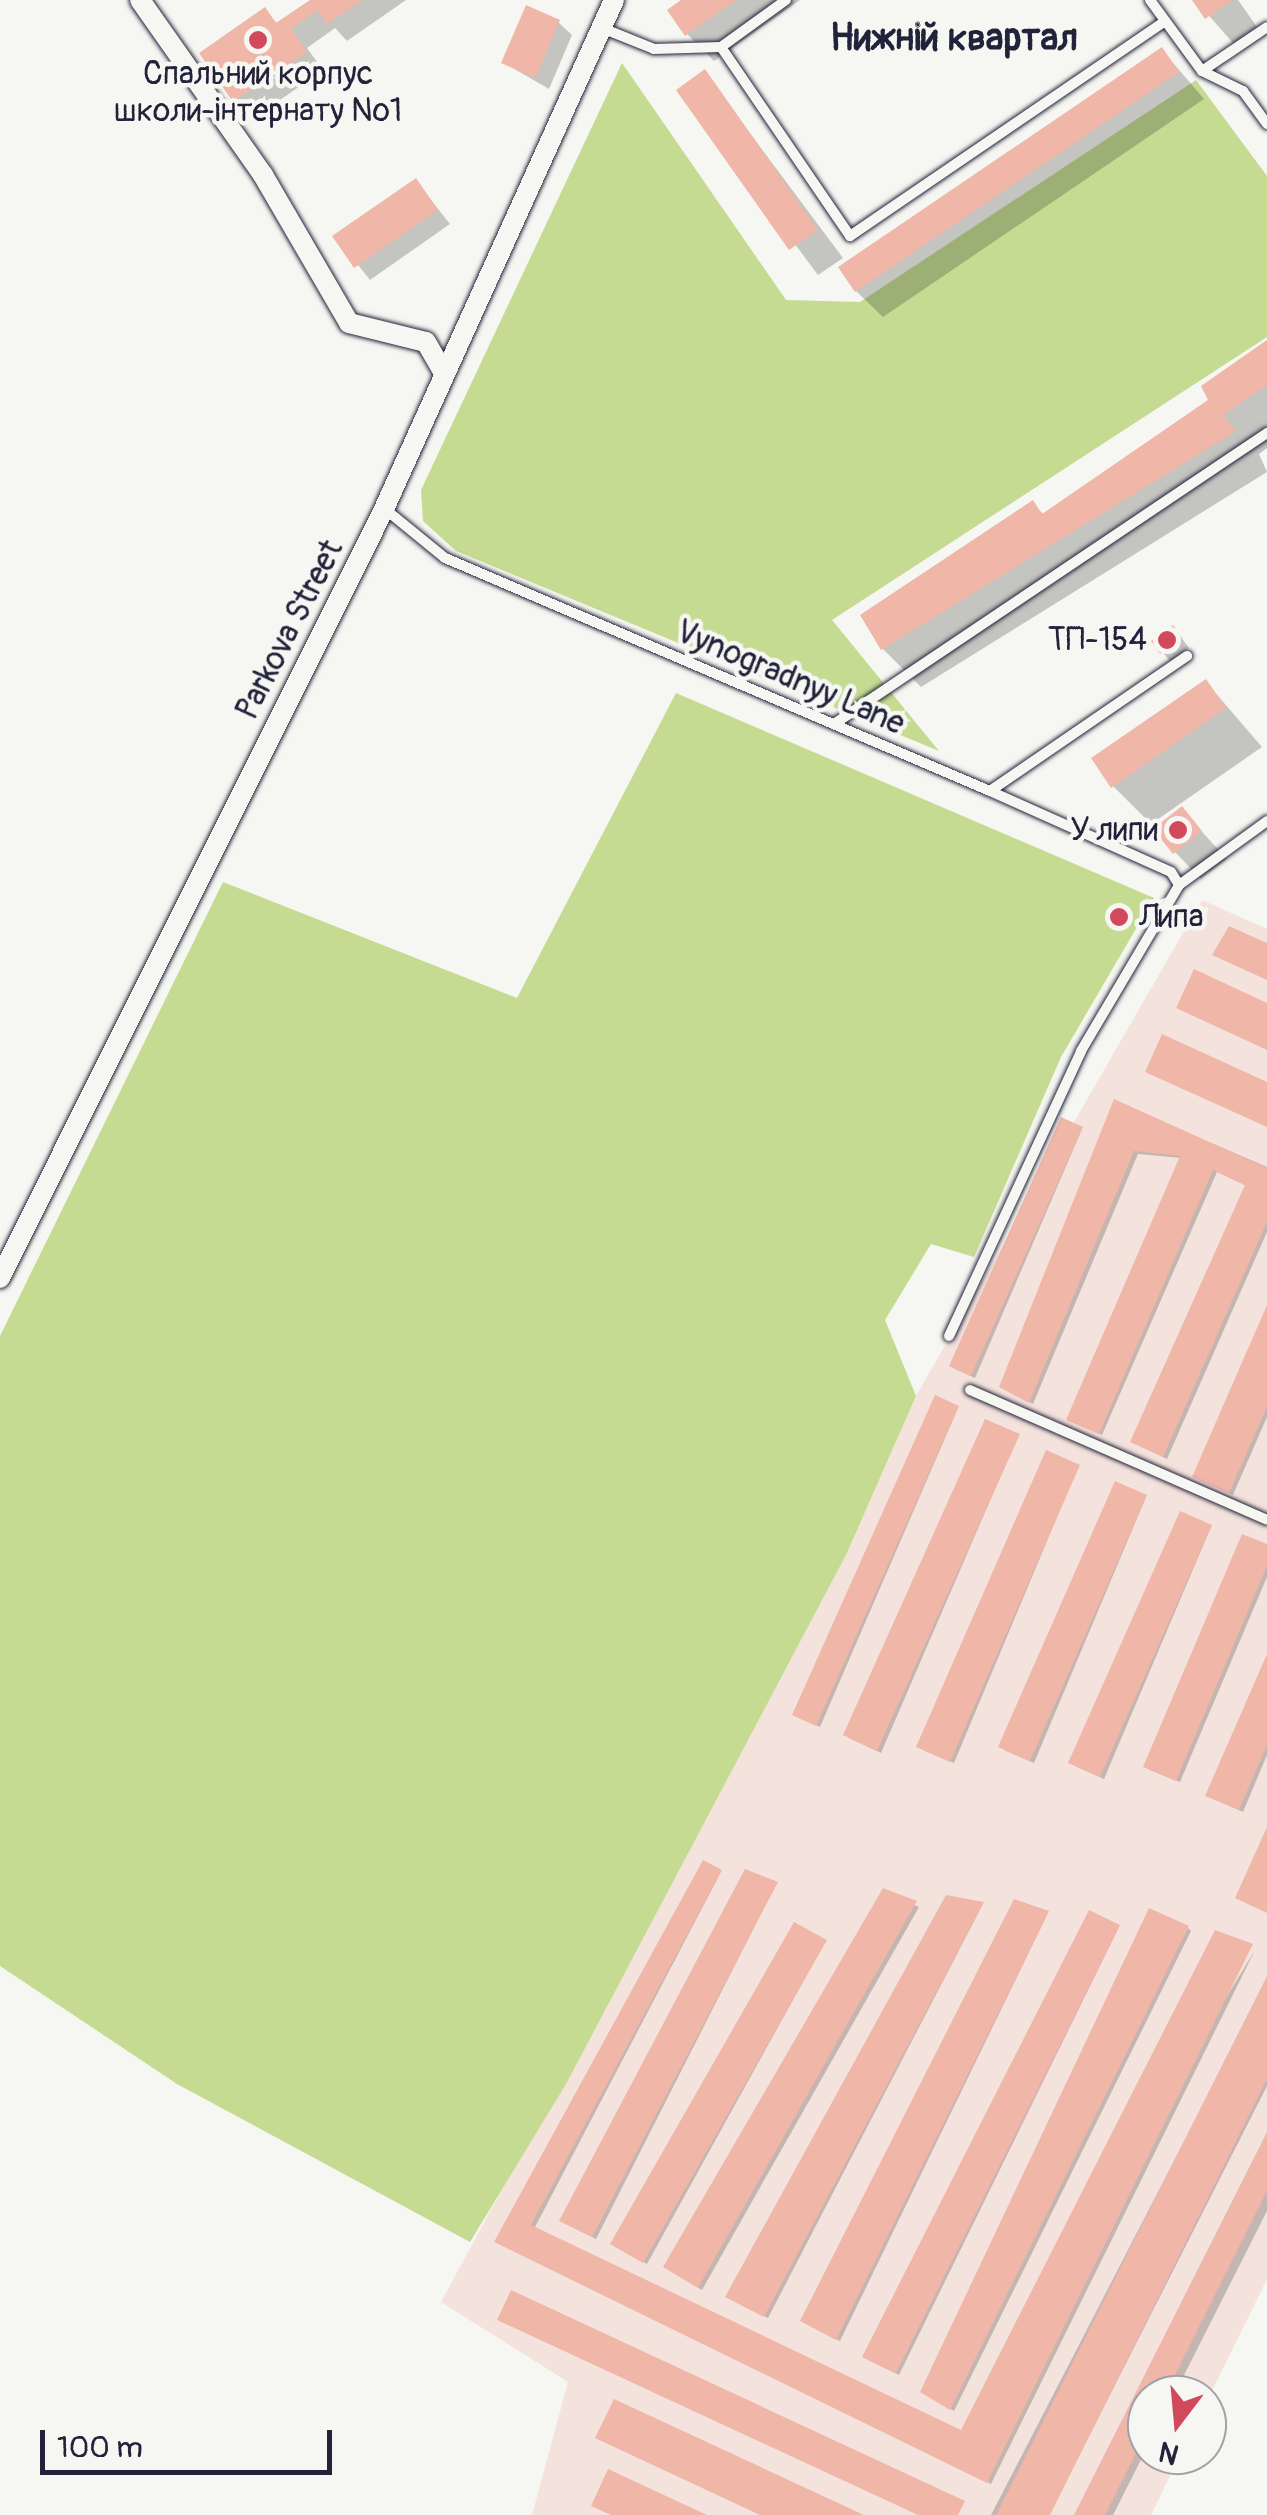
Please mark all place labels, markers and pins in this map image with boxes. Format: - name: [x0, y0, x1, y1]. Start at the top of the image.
- marker: Спальний корпус школи-інтернату №1: [247, 29, 269, 51]
- place label: Спальний корпус школи-інтернату №1: [114, 56, 402, 131]
- place label: ТП-154: [1048, 621, 1147, 659]
- marker: ТП-154: [1156, 629, 1178, 651]
- place label: У липи: [1070, 811, 1158, 849]
- marker: У липи: [1167, 819, 1189, 841]
- place label: Липа: [1139, 898, 1204, 936]
- marker: Липа: [1108, 906, 1130, 928]

